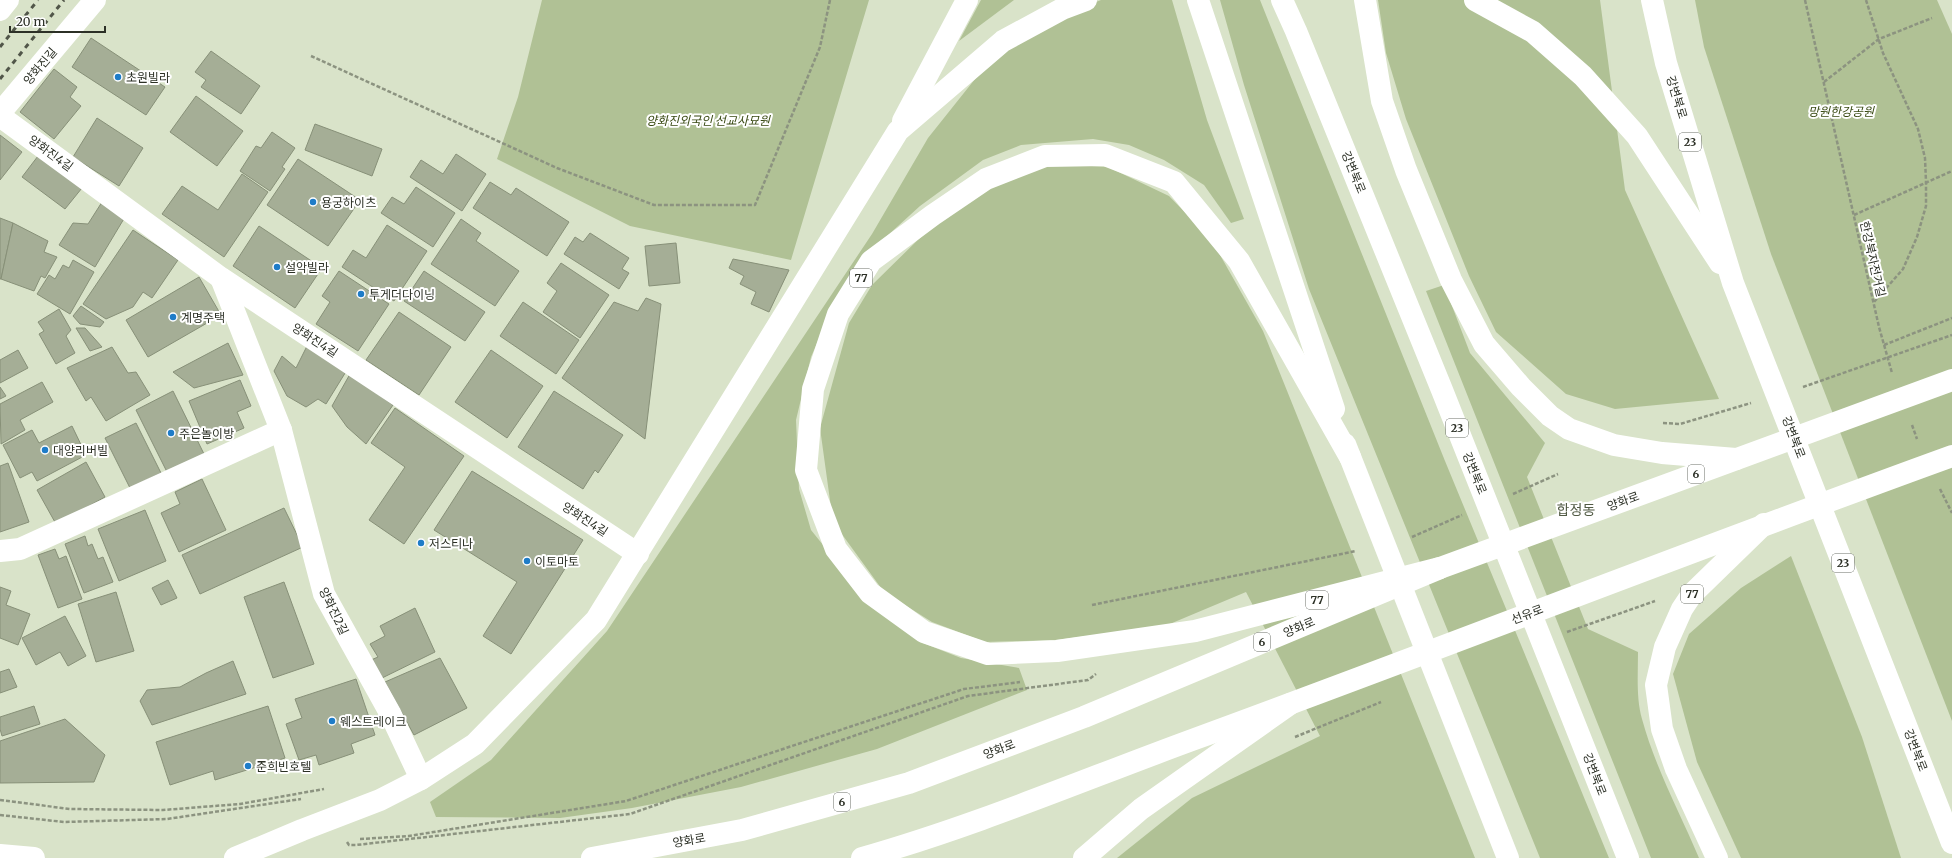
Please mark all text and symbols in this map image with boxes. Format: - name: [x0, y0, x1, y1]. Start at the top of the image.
- scale bar: [10, 8, 105, 34]
- text: 20 m: [16, 14, 45, 29]
- street label: 양화진길: [20, 44, 60, 88]
- place label: 초원빌라: [126, 70, 170, 85]
- marker: 초원빌라: [113, 72, 123, 82]
- street label: 강변북로: [1663, 74, 1691, 120]
- park label: 망원한강공원: [1808, 104, 1875, 119]
- park label: 양화진외국인 선교사묘원: [646, 113, 771, 128]
- street label: 양화진4길: [26, 132, 76, 174]
- road number: 23: [1679, 133, 1701, 151]
- street label: 강변북로: [1339, 149, 1369, 195]
- place label: 용궁하이츠: [321, 195, 376, 210]
- marker: 용궁하이츠: [308, 197, 318, 207]
- street label: 한강북자전거길: [1857, 220, 1889, 298]
- place label: 설악빌라: [285, 260, 329, 275]
- marker: 설악빌라: [272, 262, 282, 272]
- road number: 77: [850, 269, 872, 287]
- place label: 투게더다이닝: [369, 287, 435, 302]
- marker: 투게더다이닝: [356, 289, 366, 299]
- place label: 계명주택: [181, 310, 225, 325]
- marker: 계명주택: [168, 312, 178, 322]
- street label: 양화진4길: [289, 320, 341, 360]
- street label: 강변북로: [1779, 414, 1809, 460]
- road number: 23: [1446, 419, 1468, 437]
- place label: 주은놀이방: [179, 426, 234, 441]
- marker: 주은놀이방: [166, 428, 176, 438]
- place label: 대양리버빌: [53, 443, 108, 458]
- marker: 대양리버빌: [40, 445, 50, 455]
- street label: 강변북로: [1460, 450, 1490, 496]
- road number: 6: [1688, 465, 1704, 483]
- street label: 양화로: [1605, 488, 1641, 514]
- street label: 양화진4길: [559, 499, 611, 539]
- district label: 합정동: [1557, 501, 1595, 519]
- place label: 저스티나: [429, 536, 473, 551]
- marker: 저스티나: [416, 538, 426, 548]
- place label: 이토마토: [535, 554, 579, 569]
- road number: 23: [1832, 554, 1854, 572]
- marker: 이토마토: [522, 556, 532, 566]
- street label: 양화진2길: [316, 585, 352, 637]
- road number: 77: [1681, 585, 1703, 603]
- road number: 77: [1306, 591, 1328, 609]
- street label: 선유로: [1509, 601, 1545, 627]
- street label: 양화로: [1281, 614, 1317, 640]
- road number: 6: [1254, 633, 1270, 651]
- place label: 웨스트레이크: [340, 714, 406, 729]
- marker: 웨스트레이크: [327, 716, 337, 726]
- street label: 강변북로: [1901, 727, 1931, 773]
- street label: 양화로: [981, 736, 1017, 762]
- street label: 강변북로: [1580, 751, 1610, 797]
- place label: 준희빈호텔: [256, 759, 311, 774]
- marker: 준희빈호텔: [243, 761, 253, 771]
- road number: 6: [834, 793, 850, 811]
- street label: 양화로: [671, 830, 707, 850]

